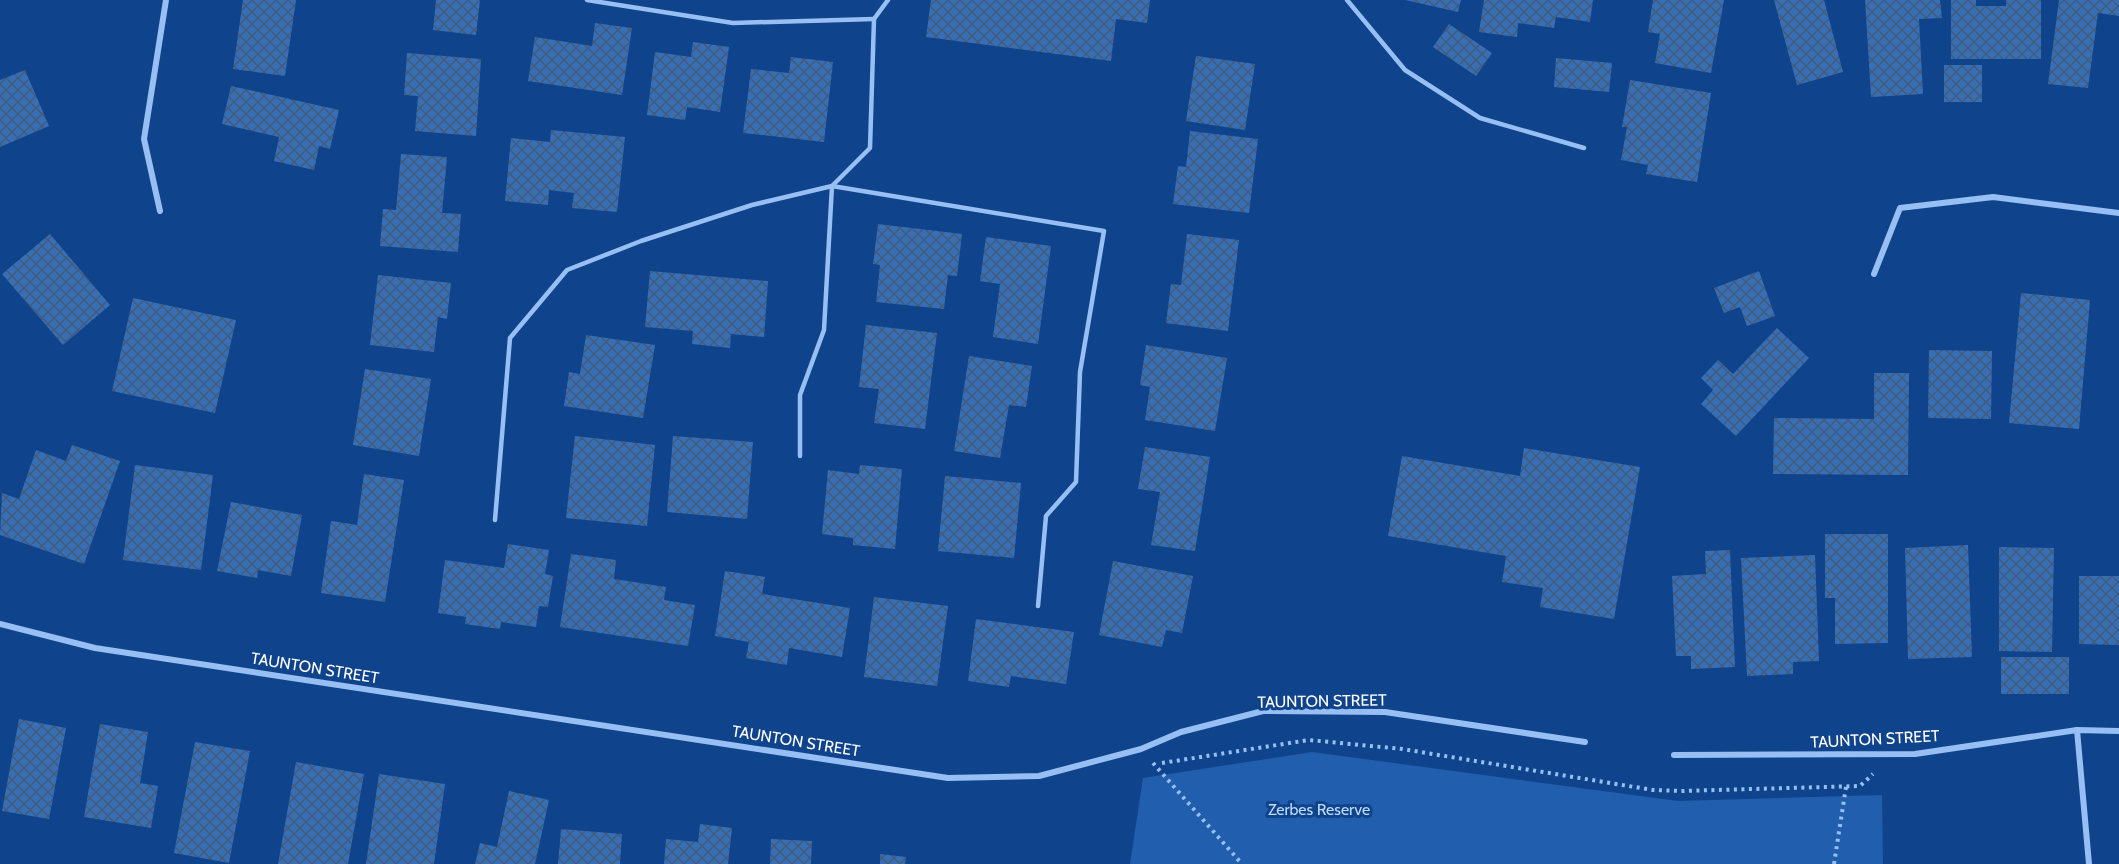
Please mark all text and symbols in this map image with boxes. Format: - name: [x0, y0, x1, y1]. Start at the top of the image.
- street label: TAUNTON STREET: [250, 649, 381, 688]
- street label: TAUNTON STREET: [1257, 690, 1387, 712]
- street label: TAUNTON STREET: [731, 722, 862, 761]
- street label: TAUNTON STREET: [1810, 726, 1940, 752]
- park label: Zerbes Reserve: [1268, 800, 1370, 819]

